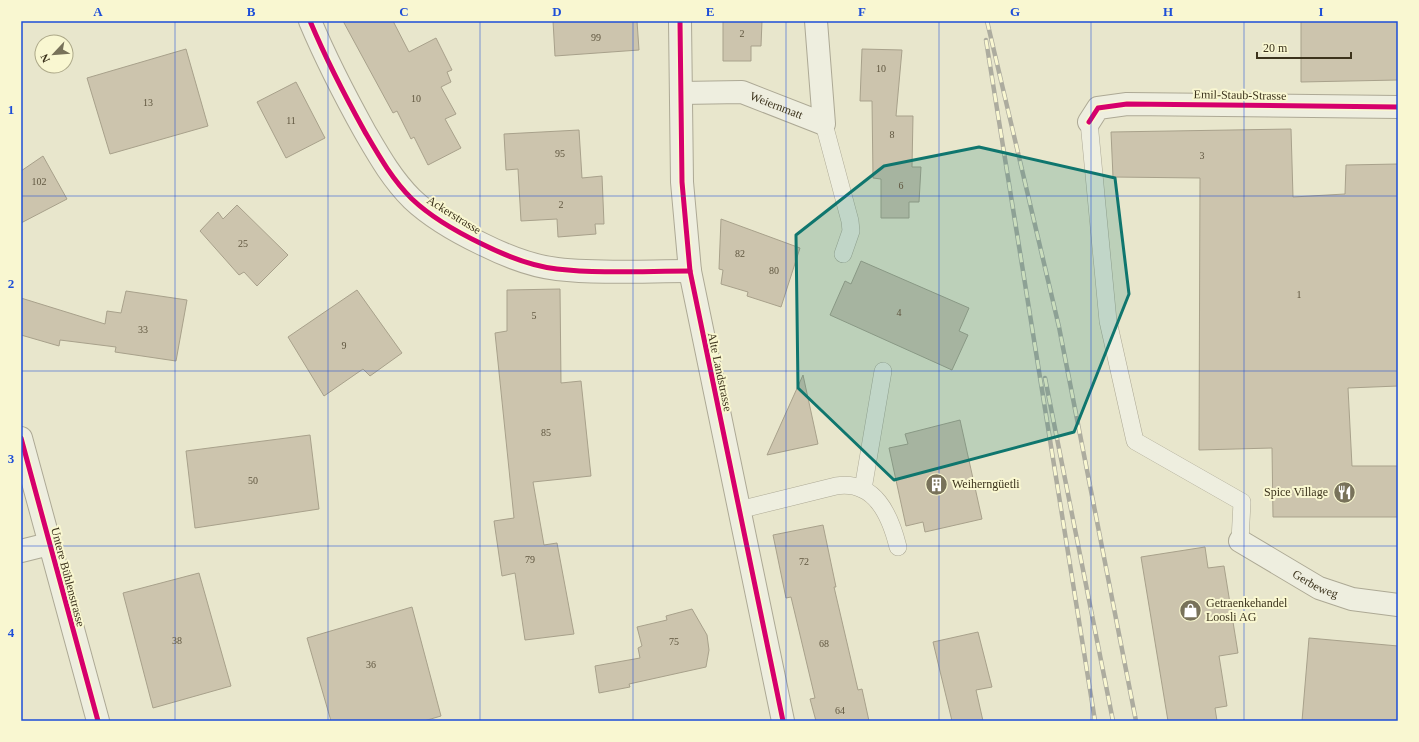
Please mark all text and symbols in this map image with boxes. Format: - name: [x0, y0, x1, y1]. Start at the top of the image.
- text: A: [93, 4, 103, 19]
- text: B: [247, 4, 256, 19]
- text: C: [399, 4, 409, 19]
- text: D: [552, 4, 562, 19]
- text: E: [706, 4, 714, 19]
- text: F: [858, 4, 866, 19]
- text: G: [1010, 4, 1020, 19]
- text: H: [1163, 4, 1173, 19]
- text: I: [1318, 4, 1324, 19]
- house number: 2: [740, 28, 745, 39]
- house number: 99: [591, 32, 601, 43]
- north arrow: [34, 34, 74, 74]
- scale bar: [1257, 34, 1351, 60]
- text: 20 m: [1263, 41, 1288, 55]
- text: N: [38, 52, 52, 65]
- house number: 10: [876, 63, 886, 74]
- street label: Emil-Staub-Strasse: [1194, 87, 1286, 103]
- street label: Weiernmatt: [748, 89, 806, 122]
- house number: 10: [411, 93, 421, 104]
- house number: 13: [143, 97, 153, 108]
- text: 1: [8, 102, 14, 117]
- house number: 11: [286, 115, 296, 126]
- house number: 8: [890, 129, 895, 140]
- house number: 95: [555, 148, 565, 159]
- house number: 3: [1200, 150, 1205, 161]
- house number: 102: [32, 176, 47, 187]
- house number: 6: [899, 180, 904, 191]
- street label: Ackerstrasse: [424, 193, 484, 237]
- house number: 2: [559, 199, 564, 210]
- house number: 25: [238, 238, 248, 249]
- house number: 82: [735, 248, 745, 259]
- house number: 80: [769, 265, 779, 276]
- text: 2: [8, 276, 14, 291]
- house number: 1: [1297, 289, 1302, 300]
- house number: 4: [897, 307, 902, 318]
- house number: 5: [532, 310, 537, 321]
- house number: 33: [138, 324, 148, 335]
- street label: Alte Landstrasse: [705, 331, 735, 413]
- house number: 9: [342, 340, 347, 351]
- house number: 85: [541, 427, 551, 438]
- text: 3: [8, 451, 15, 466]
- building icon: Weiherngüetli: [923, 471, 949, 497]
- house number: 50: [248, 475, 258, 486]
- place label: Weiherngüetli: [952, 477, 1020, 491]
- restaurant icon: Spice Village: [1331, 479, 1357, 505]
- place label: Spice Village: [1264, 485, 1328, 499]
- street label: Untere Bühlenstrasse: [48, 526, 88, 628]
- house number: 79: [525, 554, 535, 565]
- house number: 72: [799, 556, 809, 567]
- street label: Gerbeweg: [1290, 567, 1340, 601]
- place label: Getraenkehandel Loosli AG: [1206, 596, 1288, 624]
- shop icon: Getraenkehandel Loosli AG: [1178, 597, 1204, 623]
- text: 4: [8, 625, 15, 640]
- house number: 38: [172, 635, 182, 646]
- house number: 75: [669, 636, 679, 647]
- house number: 68: [819, 638, 829, 649]
- house number: 36: [366, 659, 376, 670]
- house number: 64: [835, 705, 845, 716]

